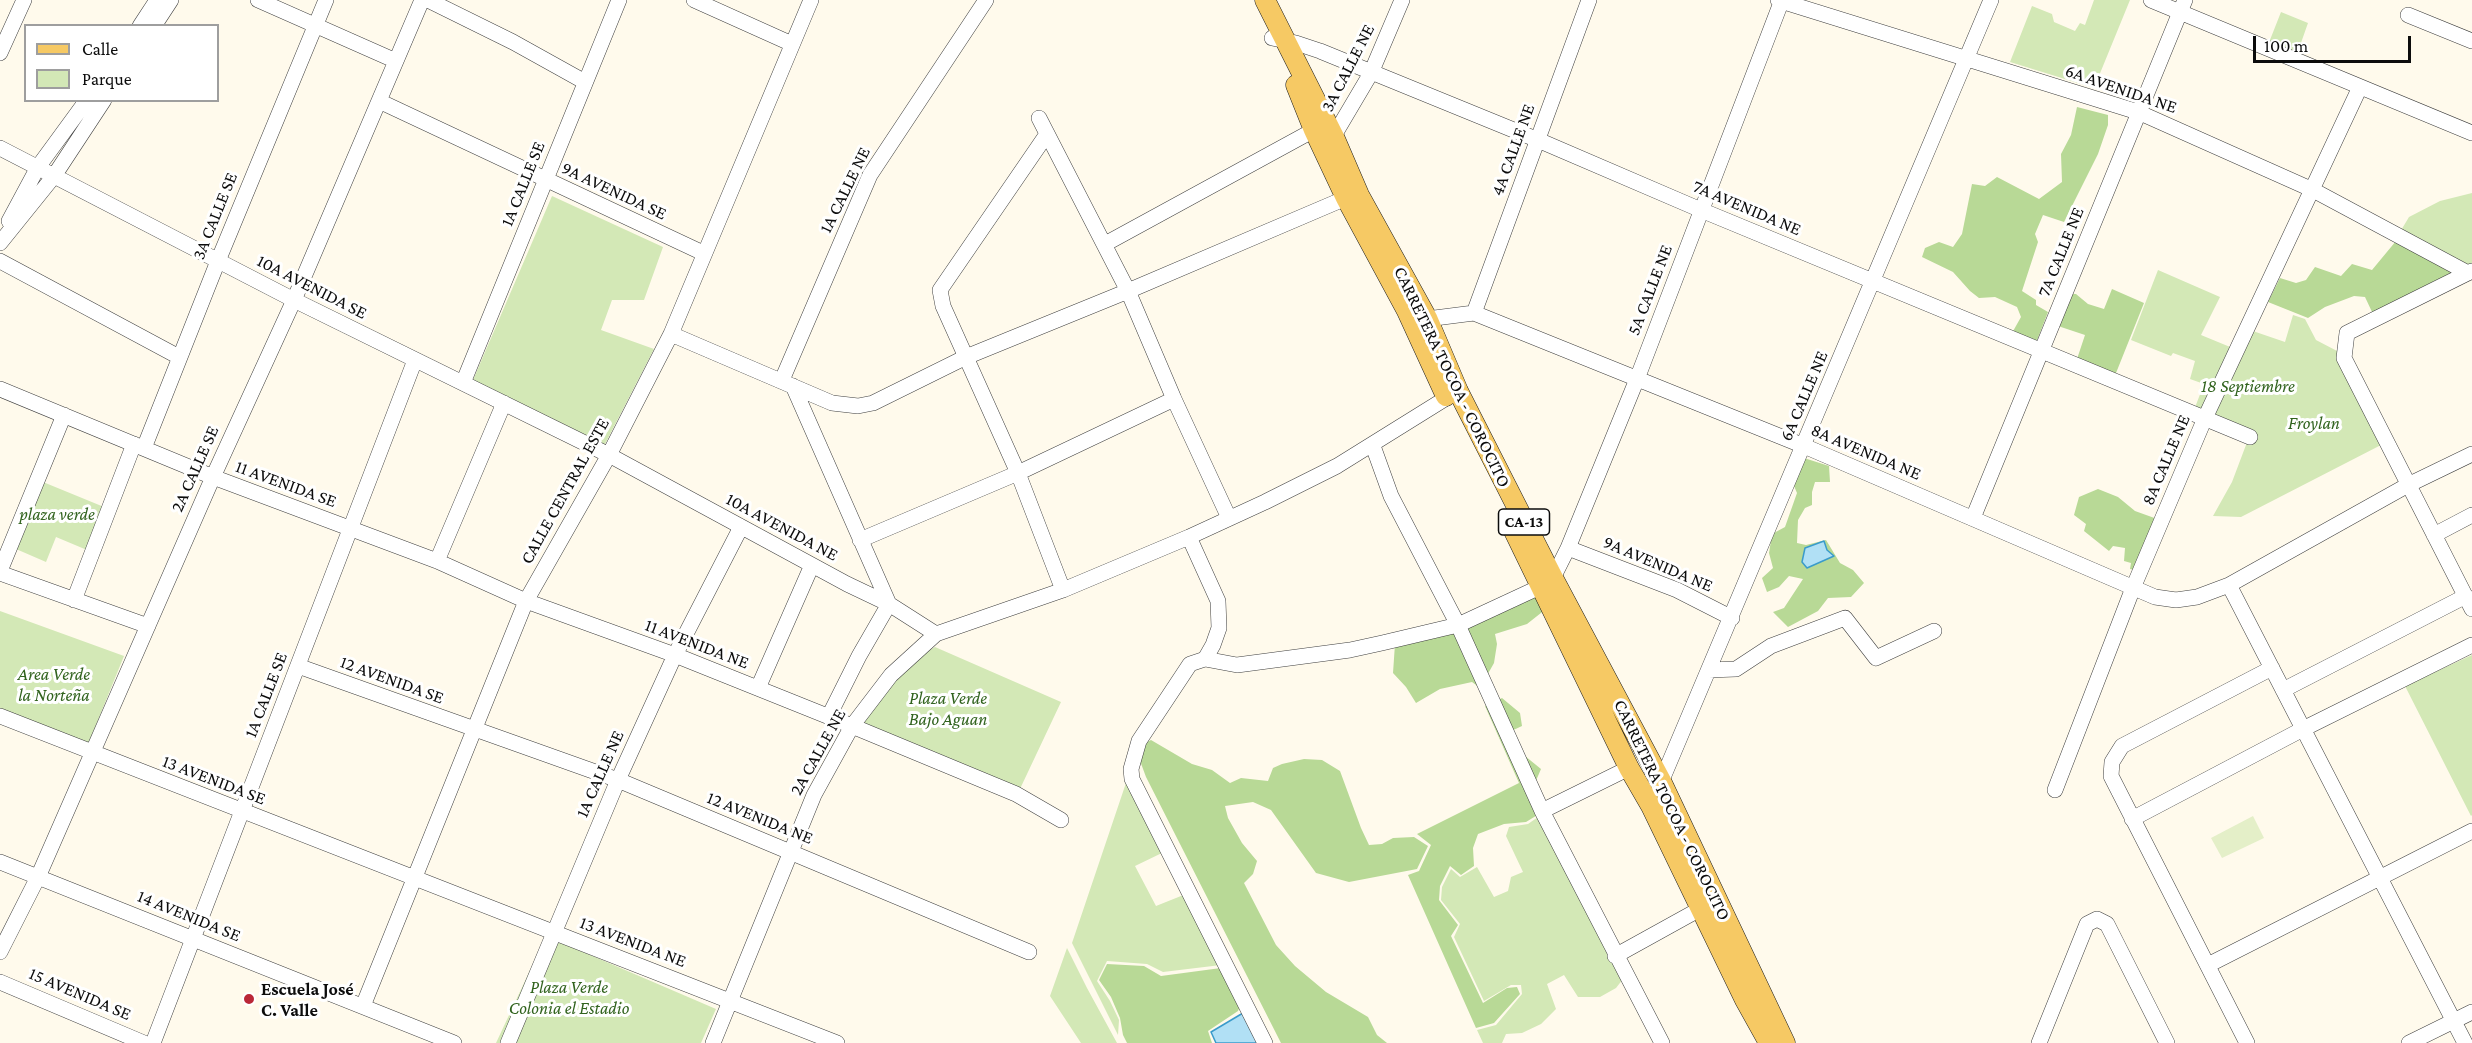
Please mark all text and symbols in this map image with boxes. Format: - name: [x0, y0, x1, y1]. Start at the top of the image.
- street label: 3A CALLE NE: [1317, 21, 1379, 115]
- legend: [24, 24, 219, 102]
- scale bar: [2256, 24, 2414, 62]
- text: 100 m: [2264, 36, 2308, 56]
- text: Calle: [82, 39, 118, 59]
- street label: 6A AVENIDA NE: [2062, 60, 2180, 118]
- text: Parque: [82, 69, 132, 89]
- street label: 4A CALLE NE: [1486, 101, 1540, 199]
- street label: 1A CALLE SE: [496, 138, 550, 230]
- street label: 1A CALLE NE: [815, 143, 875, 237]
- street label: 9A AVENIDA SE: [558, 157, 670, 225]
- street label: 3A CALLE SE: [188, 169, 242, 263]
- street label: 7A AVENIDA NE: [1690, 175, 1804, 241]
- street label: 7A CALLE NE: [2033, 204, 2089, 300]
- street label: 5A CALLE NE: [1623, 242, 1677, 338]
- street label: 10A AVENIDA SE: [253, 250, 371, 324]
- street label: CARRETERA TOCOA - COROCITO: [1389, 263, 1515, 491]
- street label: 6A CALLE NE: [1775, 348, 1833, 444]
- park label: 18 Septiembre: [2201, 375, 2295, 397]
- street label: 8A CALLE NE: [2137, 411, 2195, 509]
- park label: Froylan: [2288, 412, 2340, 434]
- street label: CALLE CENTRAL ESTE: [516, 414, 614, 568]
- street label: 8A AVENIDA NE: [1808, 419, 1924, 485]
- street label: 2A CALLE SE: [166, 423, 224, 515]
- street label: 11 AVENIDA SE: [232, 456, 340, 512]
- street label: 10A AVENIDA NE: [722, 488, 842, 566]
- park label: plaza verde: [19, 503, 95, 525]
- road number: CA-13: [1498, 509, 1550, 535]
- street label: 9A AVENIDA NE: [1600, 531, 1716, 597]
- street label: 11 AVENIDA NE: [642, 614, 752, 674]
- street label: 1A CALLE SE: [240, 649, 292, 741]
- street label: 12 AVENIDA SE: [337, 651, 447, 709]
- park label: Area Verde la Norteña: [18, 663, 90, 706]
- park label: Plaza Verde Bajo Aguan: [909, 687, 987, 730]
- street label: CARRETERA TOCOA - COROCITO: [1609, 696, 1735, 924]
- street label: 2A CALLE NE: [785, 705, 851, 799]
- street label: 1A CALLE NE: [571, 727, 629, 821]
- street label: 13 AVENIDA SE: [159, 750, 269, 810]
- street label: 12 AVENIDA NE: [704, 787, 816, 849]
- street label: 14 AVENIDA SE: [134, 885, 244, 947]
- street label: 13 AVENIDA NE: [577, 912, 689, 972]
- street label: 15 AVENIDA SE: [26, 963, 134, 1025]
- park label: Plaza Verde Colonia el Estadio: [509, 976, 629, 1018]
- place label: Escuela José C. Valle: [261, 978, 354, 1020]
- marker: Escuela José C. Valle: [242, 992, 256, 1006]

